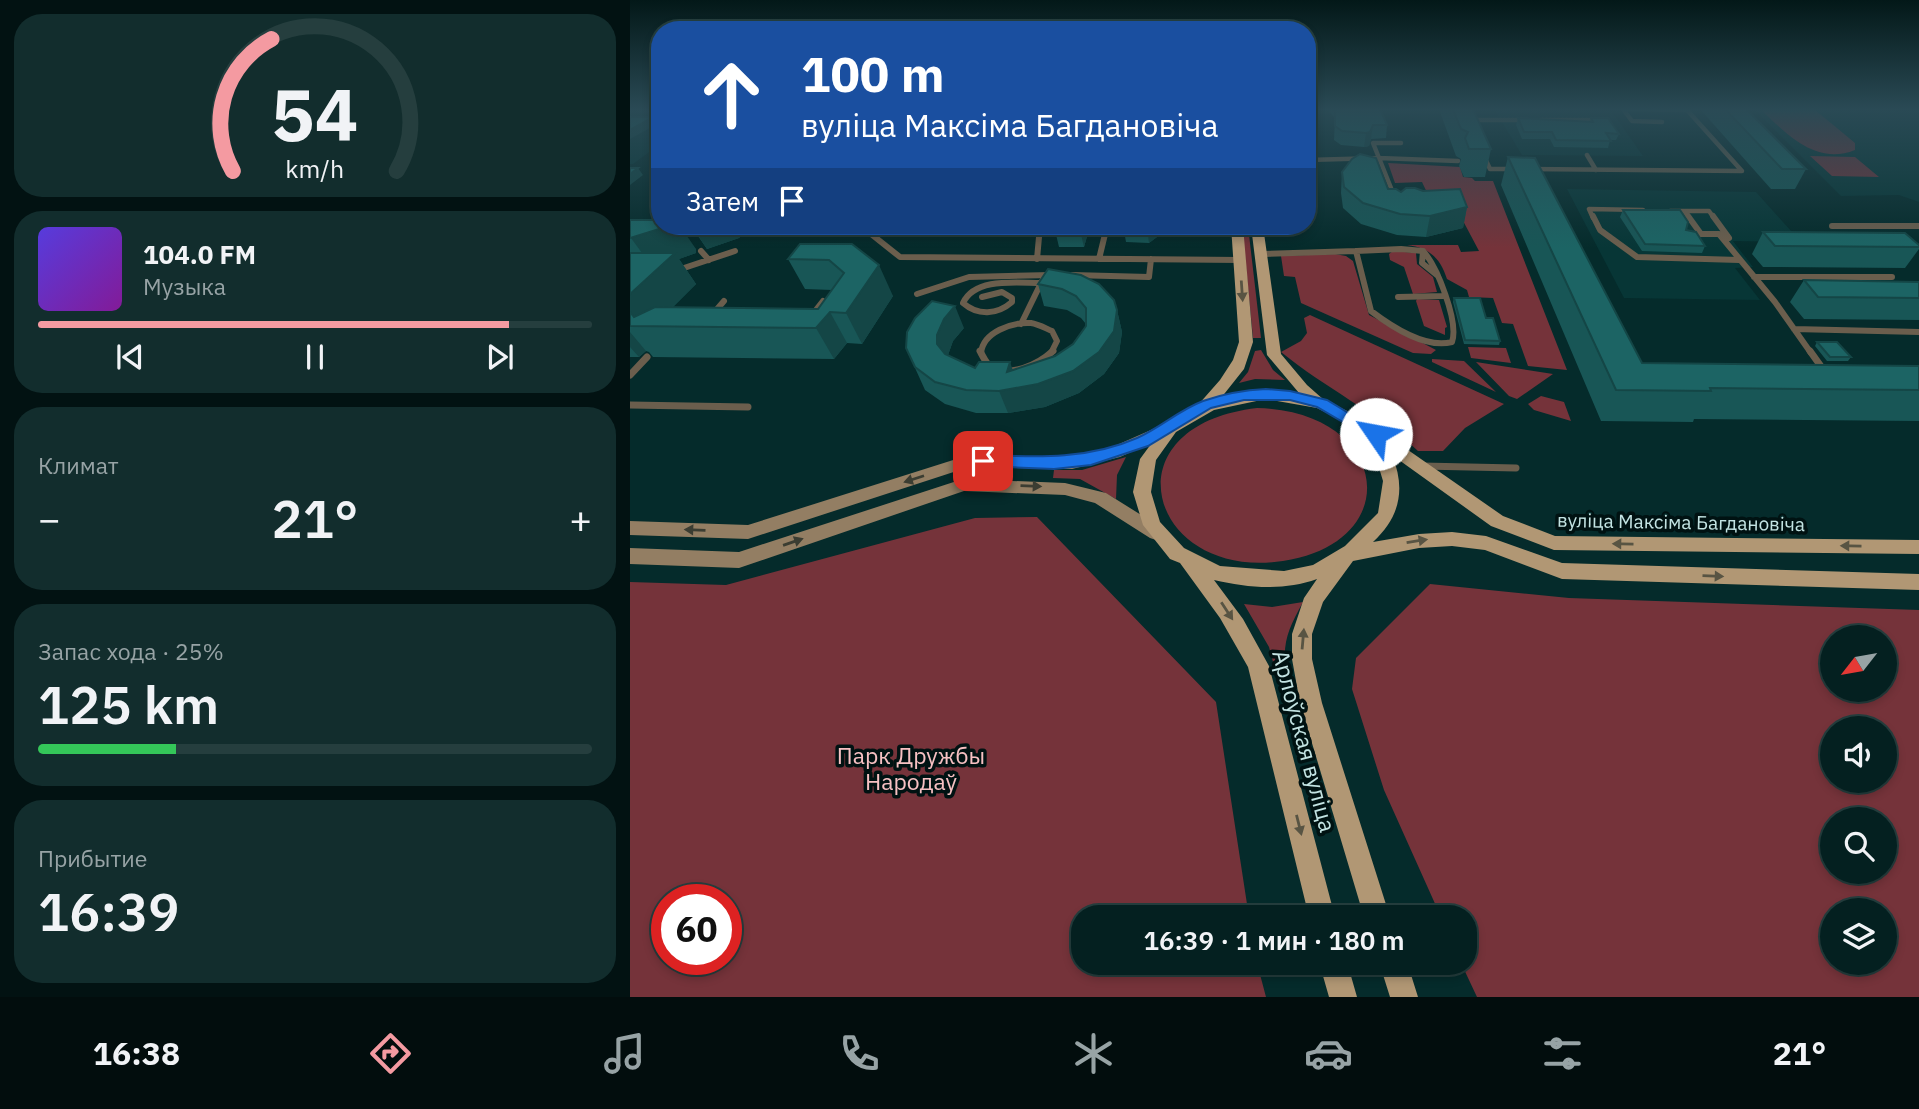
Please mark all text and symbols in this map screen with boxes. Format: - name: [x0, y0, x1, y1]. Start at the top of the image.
- text: 100 m: [801, 42, 945, 105]
- icon: ahead: [686, 49, 777, 140]
- text: 54: [271, 67, 359, 162]
- text: вуліца Максіма Багдановіча: [801, 104, 1219, 146]
- text: km/h: [286, 152, 344, 185]
- icon: arrive: [773, 182, 811, 220]
- text: Затем: [686, 184, 759, 218]
- text: 104.0 FM: [143, 237, 256, 271]
- text: Музыка: [143, 271, 226, 301]
- one-way arrow: [1237, 280, 1248, 302]
- icon: previous: [111, 338, 149, 376]
- icon: pause: [296, 338, 334, 376]
- icon: next: [481, 338, 519, 376]
- position arrow: [1339, 397, 1413, 471]
- pin: [953, 431, 1013, 491]
- icon: arrive: [964, 442, 1002, 480]
- text: Климат: [38, 450, 119, 480]
- one-way arrow: [904, 474, 925, 484]
- one-way arrow: [1021, 480, 1043, 492]
- text: 21°: [272, 485, 358, 552]
- text: −: [38, 494, 61, 543]
- text: +: [569, 494, 592, 543]
- street label: вуліца Максіма Багдановіча: [1557, 508, 1805, 536]
- one-way arrow: [684, 525, 706, 536]
- one-way arrow: [1406, 535, 1428, 546]
- one-way arrow: [783, 536, 804, 547]
- one-way arrow: [1612, 538, 1634, 550]
- one-way arrow: [1840, 540, 1862, 552]
- one-way arrow: [1702, 570, 1724, 581]
- one-way arrow: [1221, 601, 1234, 621]
- north arrow: [1820, 625, 1897, 702]
- map controls: [1820, 625, 1897, 975]
- one-way arrow: [1298, 628, 1309, 650]
- text: Запас хода · 25%: [38, 636, 224, 666]
- street label: Арлоўская вуліца: [1266, 646, 1344, 835]
- text: 125 km: [38, 671, 219, 738]
- button: sound: [1820, 716, 1897, 793]
- park label: Парк Дружбы Народаў: [837, 740, 985, 796]
- button: search: [1820, 807, 1897, 884]
- one-way arrow: [1294, 814, 1305, 836]
- text: Прибытие: [38, 843, 147, 873]
- text: 16:39: [38, 878, 179, 945]
- speed limit sign: 60: [651, 884, 742, 975]
- button: layers: [1820, 898, 1897, 975]
- text: 16:39 · 1 мин · 180 m: [1143, 923, 1405, 957]
- icon: directions: [366, 1029, 415, 1078]
- icon: music: [600, 1029, 649, 1078]
- icon: phone: [835, 1029, 884, 1078]
- icon: climate: [1069, 1029, 1118, 1078]
- icon: car: [1304, 1029, 1353, 1078]
- icon: filters: [1538, 1029, 1587, 1078]
- text: 16:38: [93, 1032, 180, 1074]
- text: 21°: [1773, 1032, 1826, 1074]

